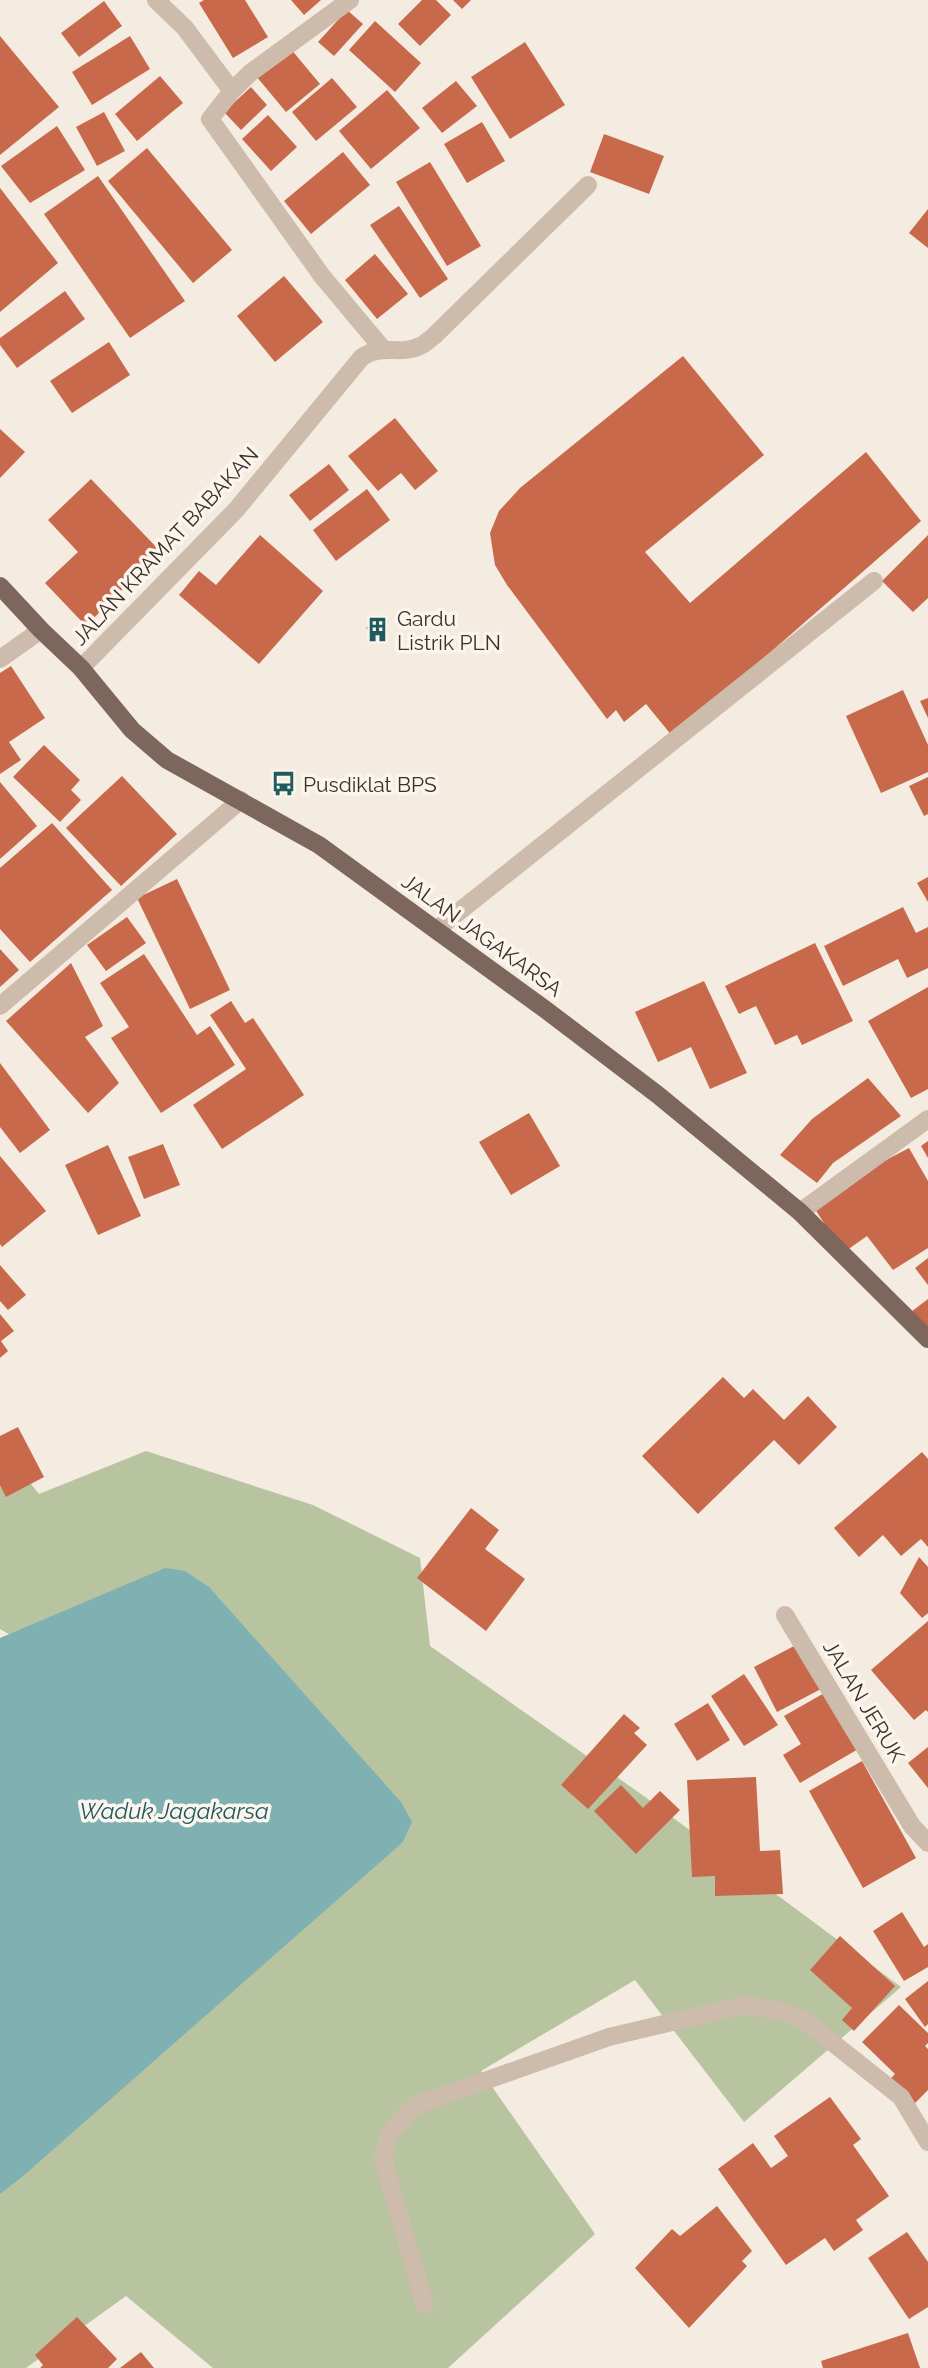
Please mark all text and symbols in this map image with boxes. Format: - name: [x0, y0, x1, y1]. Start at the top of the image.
- street label: JALAN KRAMAT BABAKAN: [67, 442, 263, 650]
- place label: Gardu Listrik PLN: [397, 606, 501, 655]
- building icon: Gardu Listrik PLN: [363, 616, 391, 644]
- bus stop icon: Pusdiklat BPS: [269, 770, 297, 798]
- place label: Pusdiklat BPS: [303, 772, 437, 797]
- street label: JALAN JAGAKARSA: [397, 868, 567, 1002]
- street label: JALAN JERUK: [818, 1636, 910, 1767]
- water label: Waduk Jagakarsa: [79, 1797, 269, 1824]

